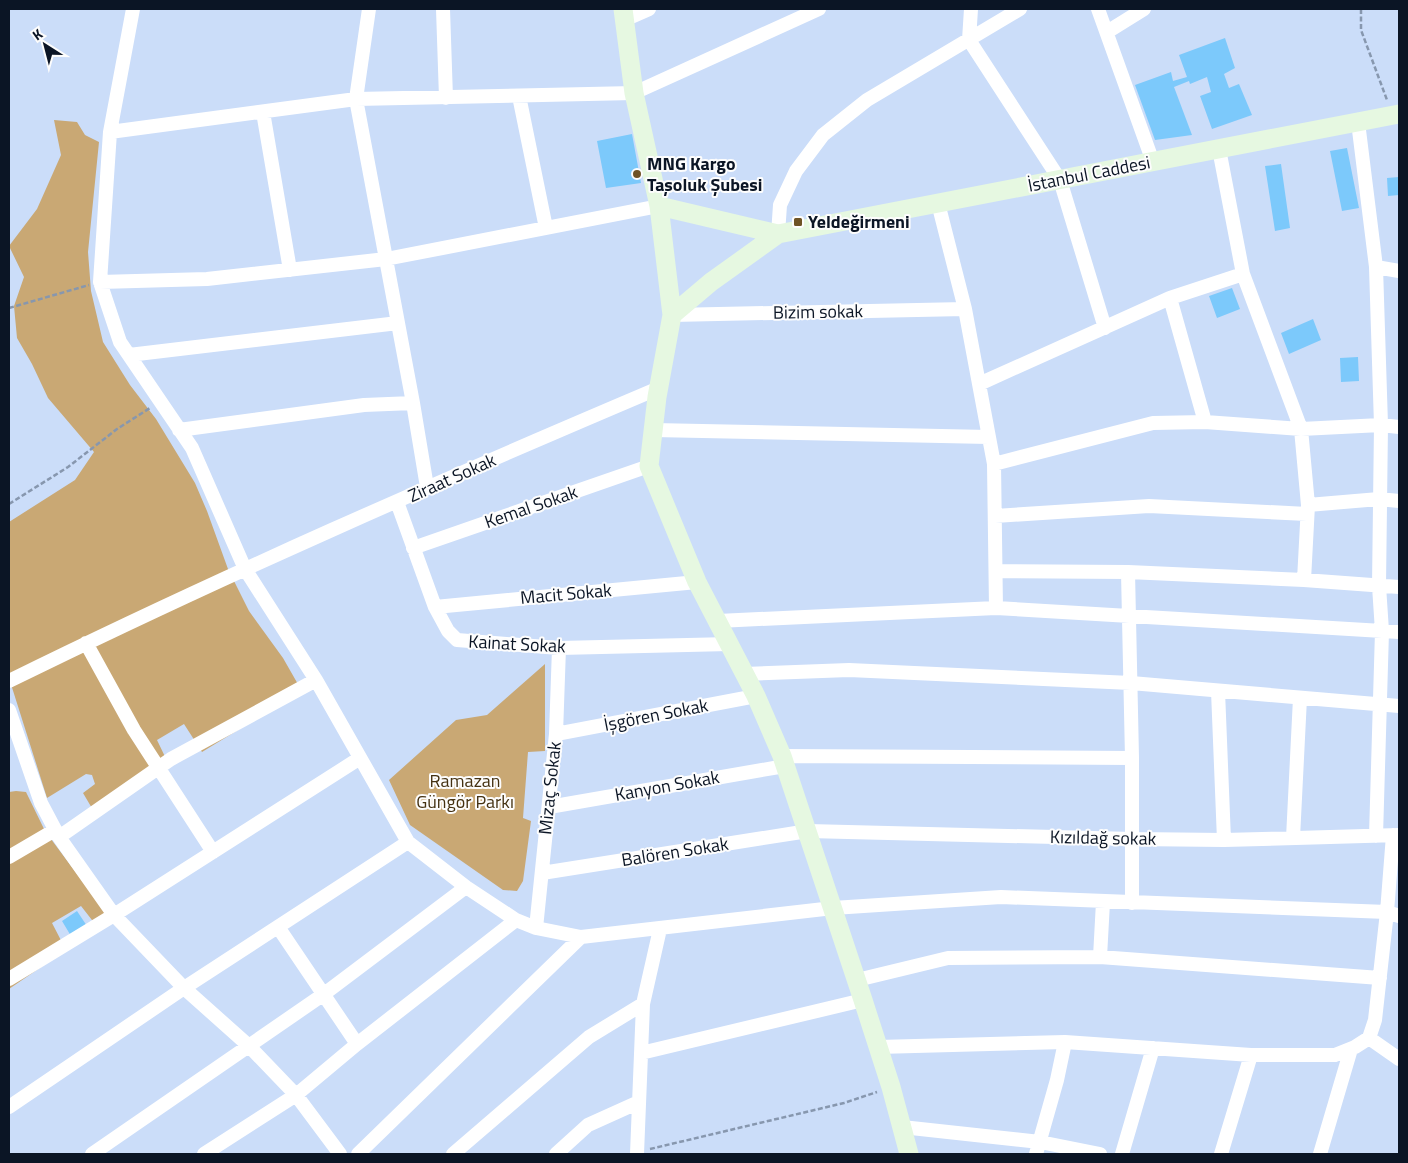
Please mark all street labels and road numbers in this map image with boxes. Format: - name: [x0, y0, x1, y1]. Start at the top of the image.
- street label: İstanbul Caddesi: [1025, 148, 1152, 199]
- street label: Bizim sokak: [773, 297, 864, 326]
- street label: Ziraat Sokak: [404, 446, 500, 509]
- street label: Kemal Sokak: [481, 478, 581, 535]
- street label: Macit Sokak: [519, 576, 613, 611]
- street label: Kainat Sokak: [468, 627, 567, 660]
- street label: İşgören Sokak: [601, 691, 711, 738]
- street label: Mizaç Sokak: [531, 740, 568, 836]
- street label: Kanyon Sokak: [612, 763, 722, 808]
- street label: Kızıldağ sokak: [1050, 823, 1157, 852]
- street label: Balören Sokak: [619, 830, 731, 873]

